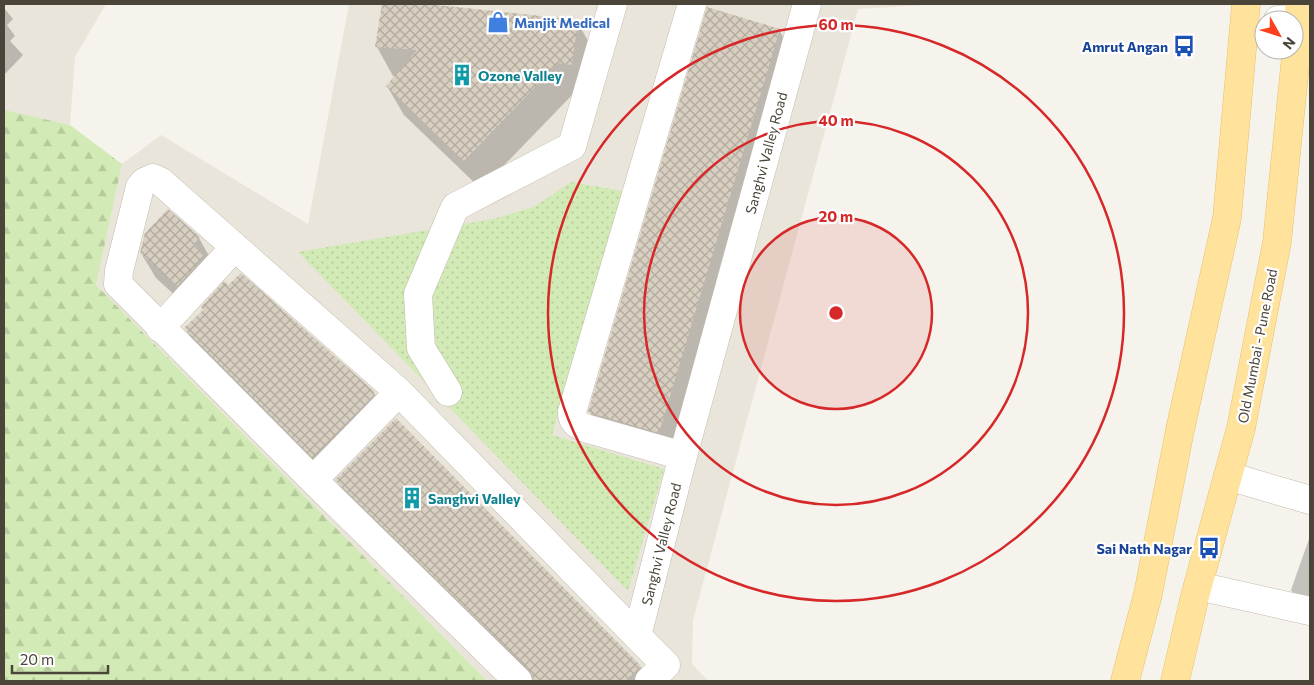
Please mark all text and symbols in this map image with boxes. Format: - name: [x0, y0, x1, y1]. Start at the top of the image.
- shop icon: Manjit Medical: [485, 9, 511, 35]
- north arrow: [1254, 10, 1304, 60]
- place label: Manjit Medical: [514, 14, 610, 31]
- text: 60 m: [818, 15, 854, 33]
- bus stop icon: Amrut Angan: [1171, 33, 1197, 59]
- text: N: [1280, 34, 1299, 53]
- place label: Amrut Angan: [1082, 38, 1168, 55]
- building icon: Ozone Valley: [449, 62, 475, 88]
- place label: Ozone Valley: [478, 67, 562, 84]
- street label: Sanghvi Valley Road: [742, 90, 790, 216]
- text: 40 m: [818, 111, 854, 129]
- text: 20 m: [819, 207, 853, 225]
- street label: Old Mumbai - Pune Road: [1234, 267, 1280, 425]
- centre of rings: [827, 304, 845, 322]
- street label: Sanghvi Valley Road: [638, 481, 684, 607]
- building icon: Sanghvi Valley: [399, 485, 425, 511]
- place label: Sanghvi Valley: [428, 490, 521, 507]
- bus stop icon: Sai Nath Nagar: [1196, 535, 1222, 561]
- place label: Sai Nath Nagar: [1096, 540, 1192, 557]
- scale bar: [12, 642, 109, 674]
- text: 20 m: [20, 650, 54, 668]

